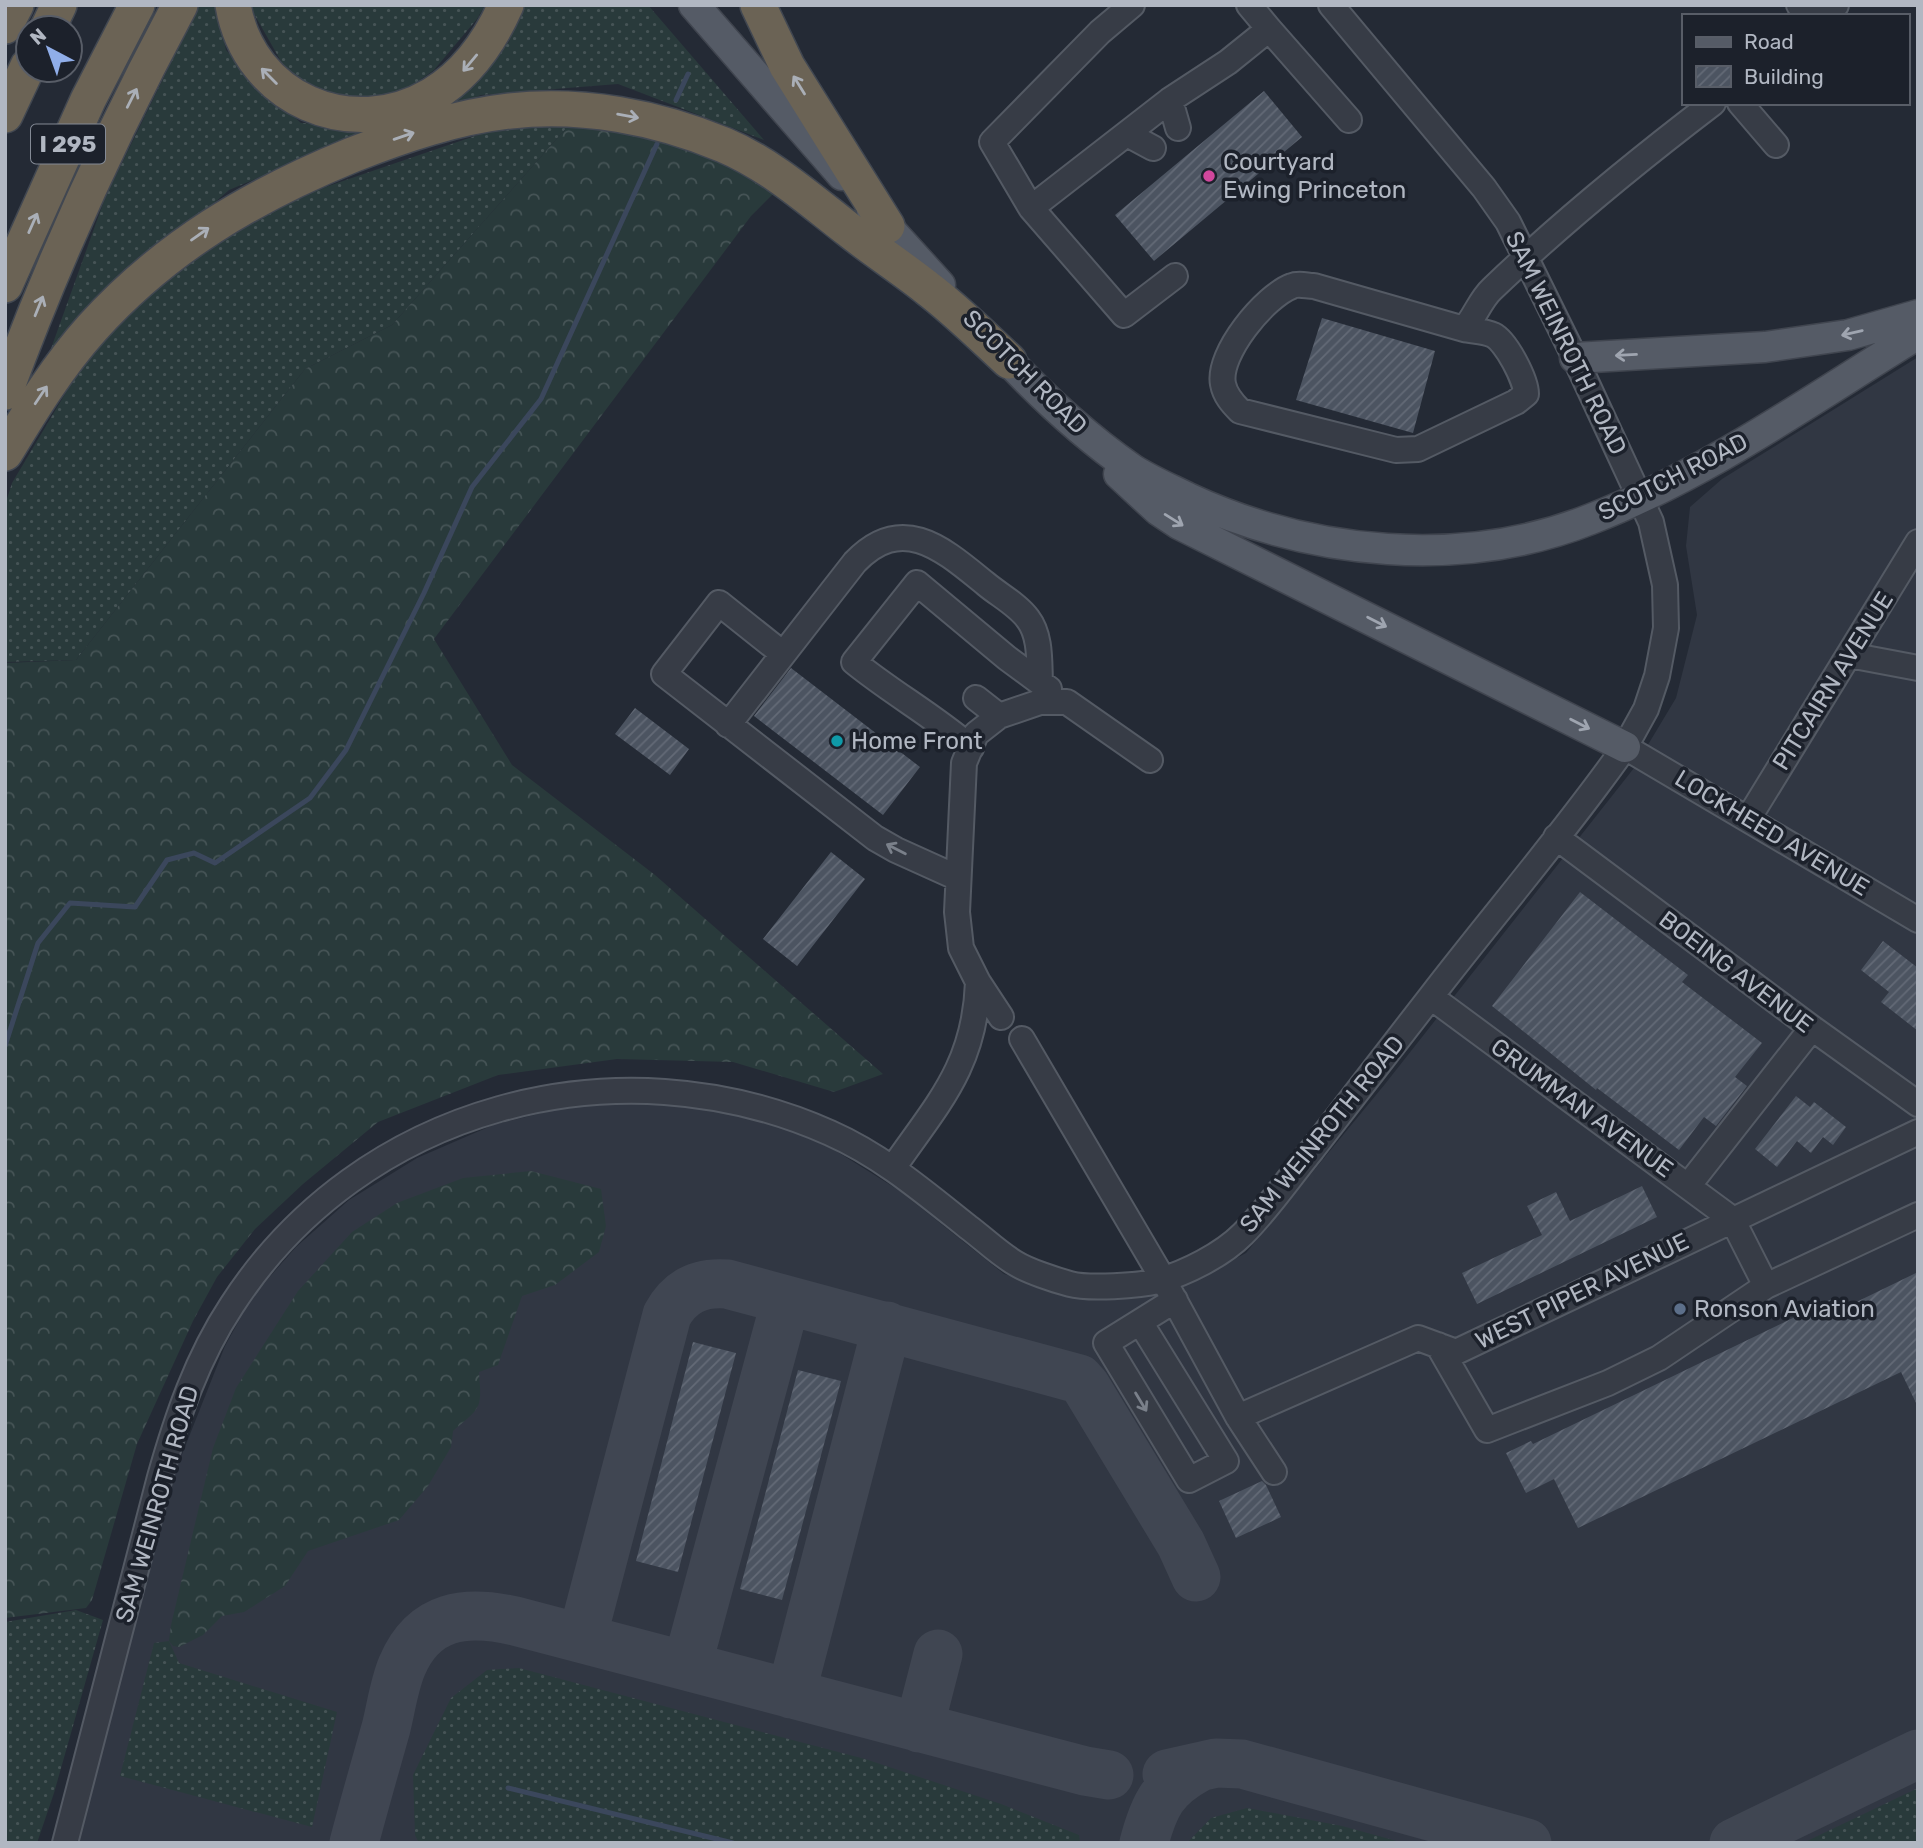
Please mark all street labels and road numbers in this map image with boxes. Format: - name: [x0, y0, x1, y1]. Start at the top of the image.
- road number: I 295: [31, 125, 105, 164]
- street label: SAM WEINROTH ROAD: [1500, 227, 1632, 459]
- street label: SCOTCH ROAD: [957, 304, 1093, 440]
- street label: SCOTCH ROAD: [1594, 427, 1752, 527]
- street label: PITCAIRN AVENUE: [1767, 587, 1899, 775]
- street label: LOCKHEED AVENUE: [1670, 764, 1874, 902]
- street label: BOEING AVENUE: [1654, 905, 1818, 1039]
- street label: SAM WEINROTH ROAD: [1234, 1030, 1410, 1238]
- street label: GRUMMAN AVENUE: [1485, 1033, 1679, 1183]
- street label: WEST PIPER AVENUE: [1471, 1227, 1693, 1355]
- street label: SAM WEINROTH ROAD: [110, 1382, 204, 1626]

